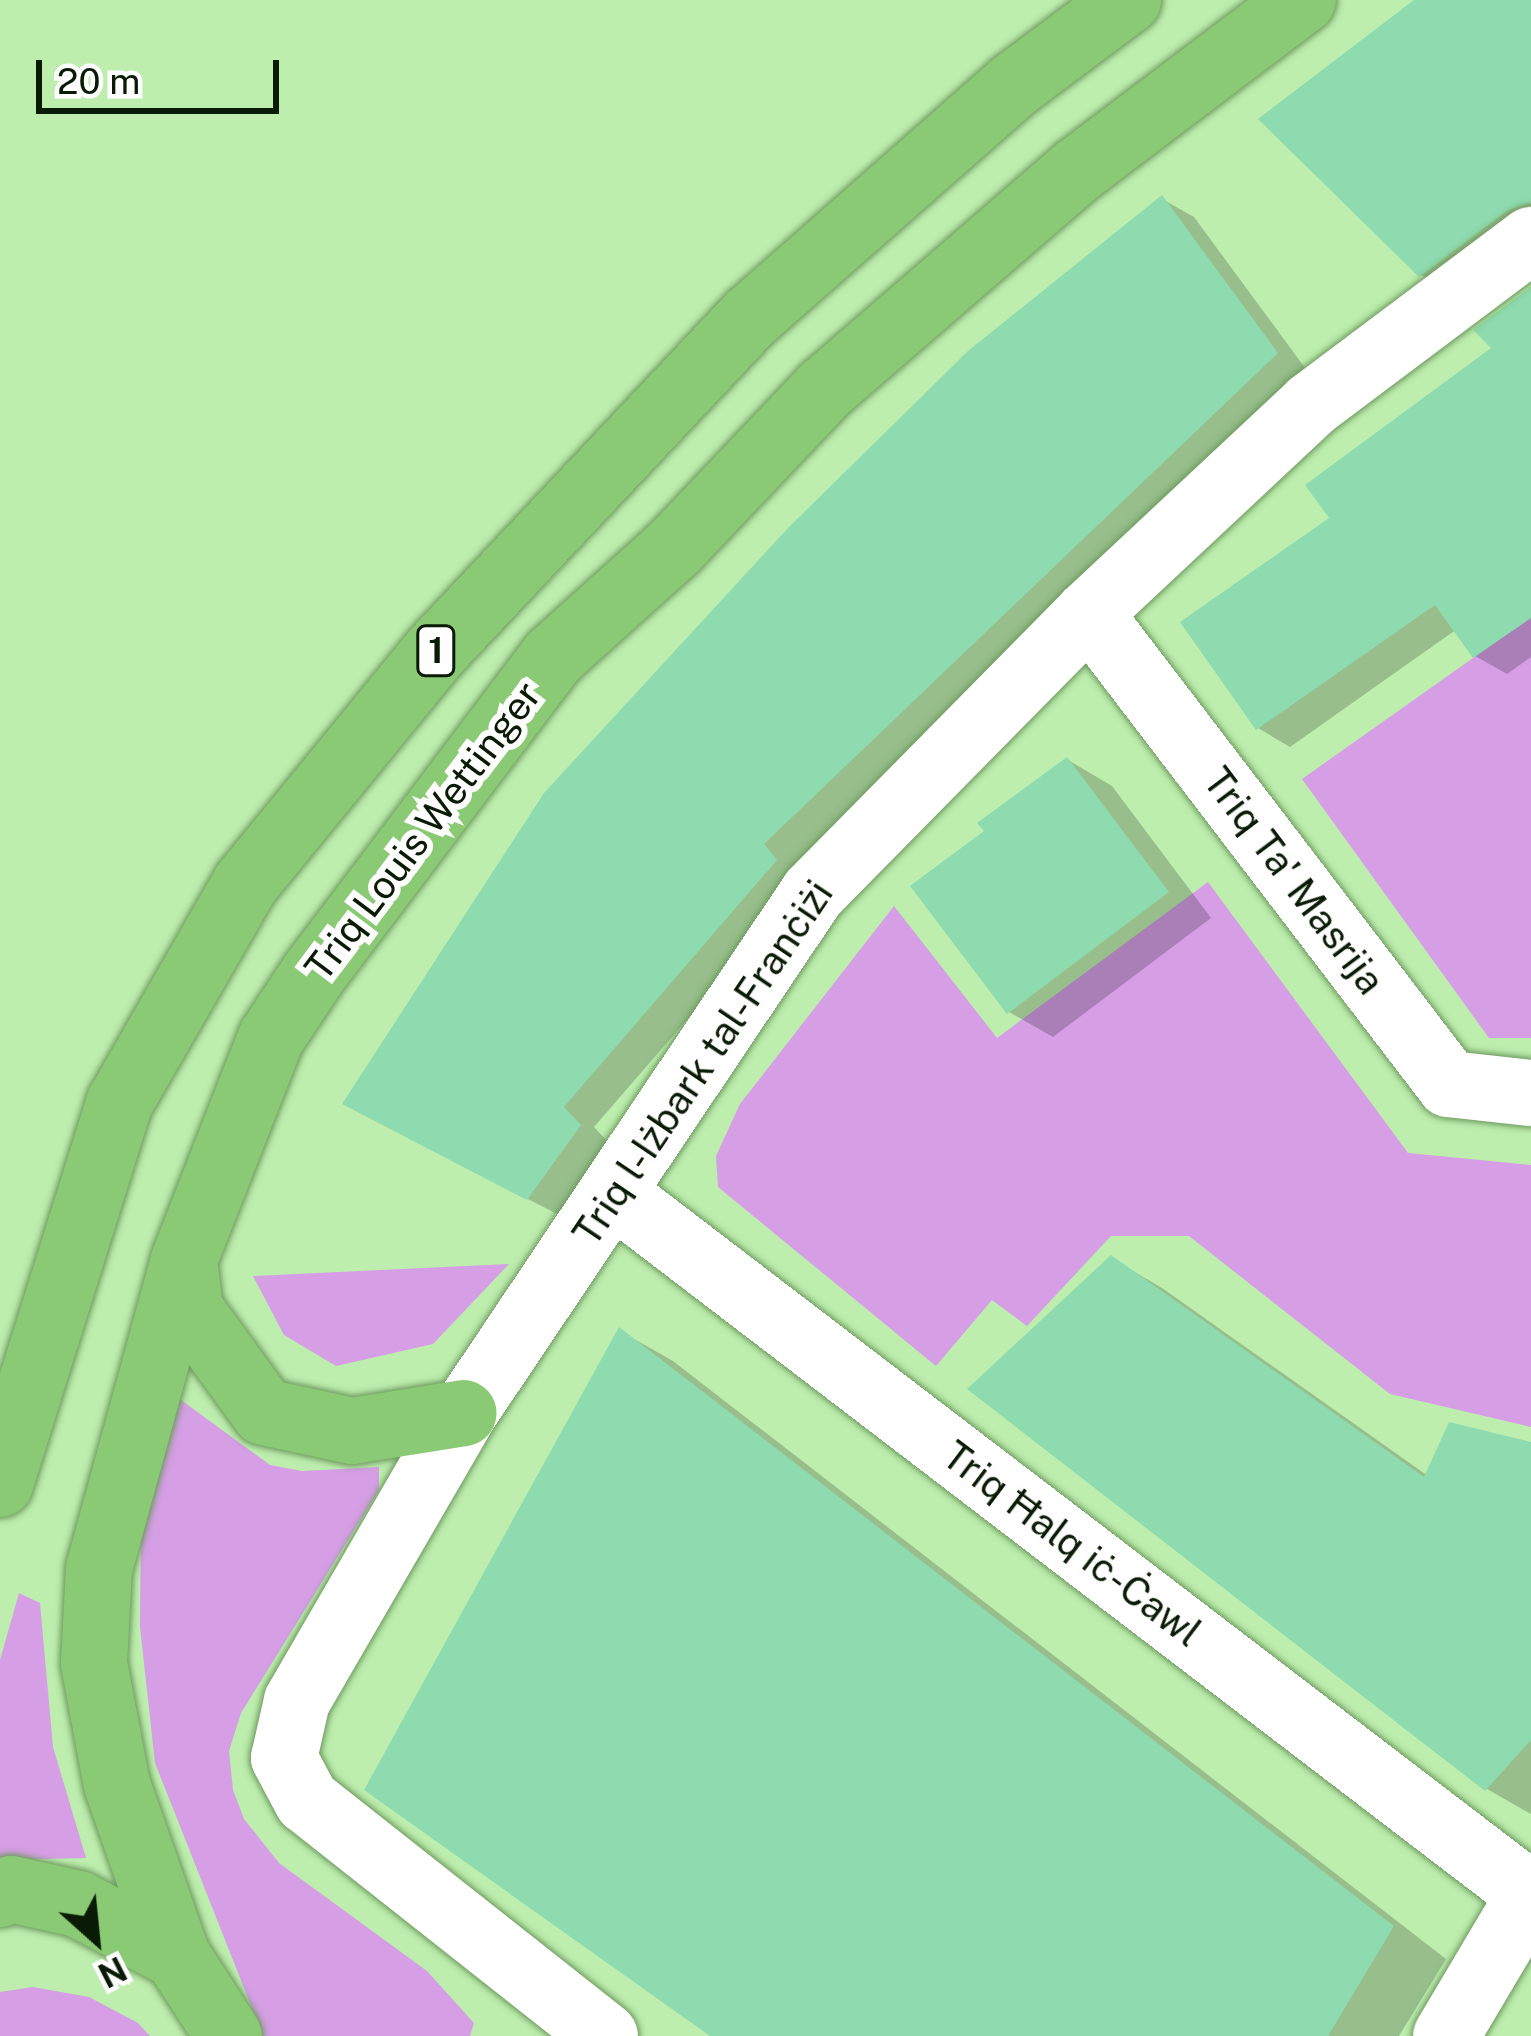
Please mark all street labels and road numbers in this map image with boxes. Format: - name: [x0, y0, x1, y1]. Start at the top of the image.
- road number: 1: [415, 621, 457, 681]
- street label: Triq Louis Wettinger: [295, 672, 551, 990]
- street label: Triq Ta' Masrija: [1194, 759, 1394, 1003]
- street label: Triq l-Iżbark tal-Franċiżi: [563, 872, 843, 1254]
- street label: Triq Ħalq iċ-Ċawl: [934, 1432, 1210, 1656]

